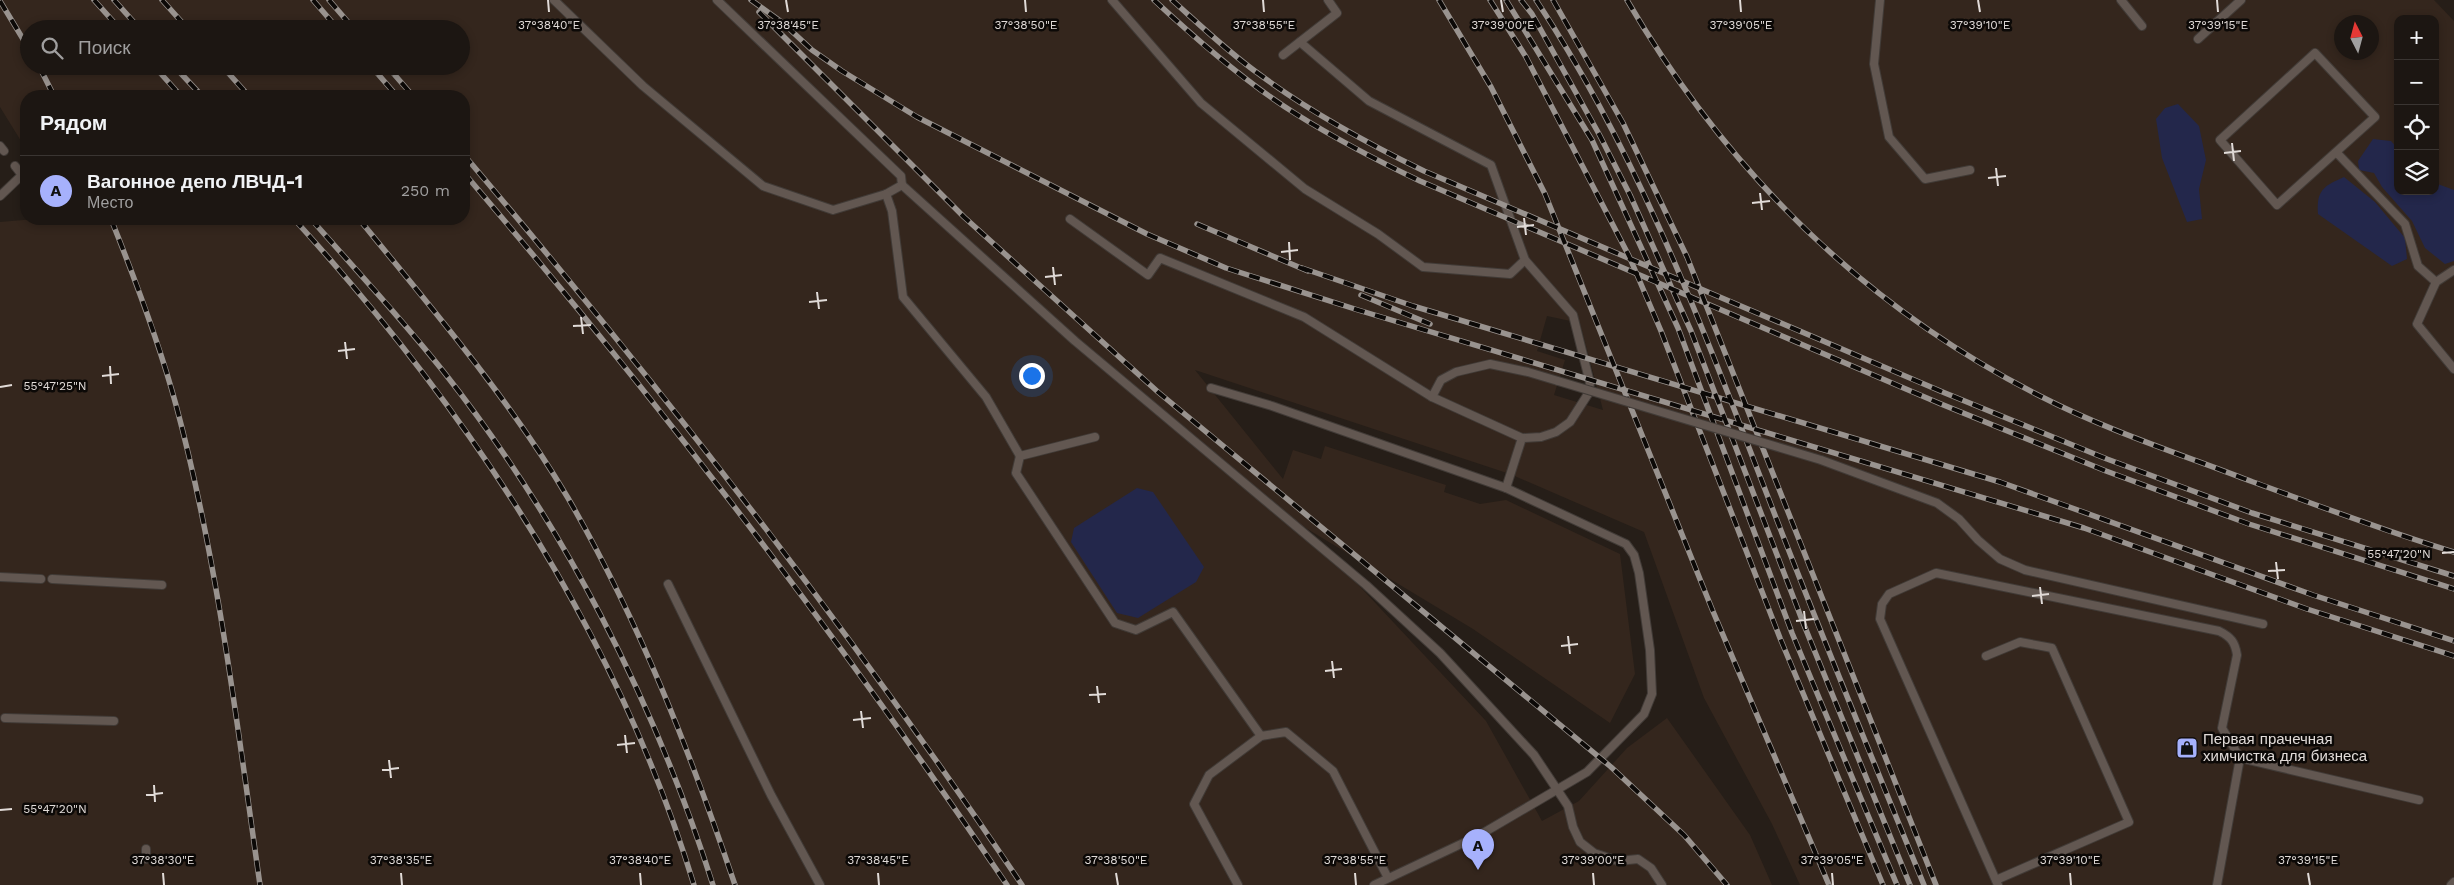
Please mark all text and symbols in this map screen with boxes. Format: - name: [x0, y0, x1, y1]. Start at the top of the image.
- north arrow: [2334, 15, 2379, 60]
- map controls: [2394, 15, 2439, 195]
- button: +: [2394, 15, 2439, 60]
- text: 37°38'40"E: [518, 18, 580, 32]
- text: 37°38'45"E: [757, 18, 819, 32]
- text: 37°38'50"E: [995, 18, 1058, 32]
- text: 37°38'55"E: [1233, 18, 1296, 32]
- text: 37°39'00"E: [1471, 18, 1535, 32]
- text: 37°39'05"E: [1710, 18, 1773, 32]
- text: 37°39'10"E: [1950, 18, 2011, 32]
- text: 37°39'15"E: [2188, 18, 2248, 32]
- search box: [20, 20, 470, 75]
- icon: search: [38, 34, 66, 62]
- text: Поиск: [78, 36, 131, 59]
- button: −: [2394, 60, 2439, 105]
- button: locate: [2394, 105, 2439, 150]
- text: Рядом: [40, 110, 107, 135]
- button: layers: [2394, 150, 2439, 195]
- text: Вагонное депо ЛВЧД-1: [87, 170, 303, 193]
- text: A: [51, 181, 61, 200]
- text: 250 m: [401, 181, 450, 200]
- text: Место: [87, 193, 133, 212]
- your location: [1019, 363, 1045, 389]
- text: 55°47'25"N: [23, 379, 87, 393]
- text: 55°47'20"N: [2367, 547, 2431, 561]
- place label: Первая прачечная химчистка для бизнеса: [2203, 730, 2368, 765]
- shop icon: Первая прачечная химчистка для бизнеса: [2175, 736, 2199, 760]
- text: 55°47'20"N: [23, 802, 87, 816]
- pin: A: [1462, 829, 1494, 870]
- text: 37°38'30"E: [132, 853, 195, 867]
- text: 37°38'35"E: [370, 853, 433, 867]
- text: 37°38'40"E: [609, 853, 671, 867]
- text: 37°38'45"E: [847, 853, 909, 867]
- text: 37°38'50"E: [1085, 853, 1148, 867]
- text: 37°38'55"E: [1324, 853, 1387, 867]
- text: 37°39'00"E: [1561, 853, 1625, 867]
- text: 37°39'05"E: [1801, 853, 1864, 867]
- text: 37°39'10"E: [2040, 853, 2101, 867]
- text: 37°39'15"E: [2278, 853, 2338, 867]

